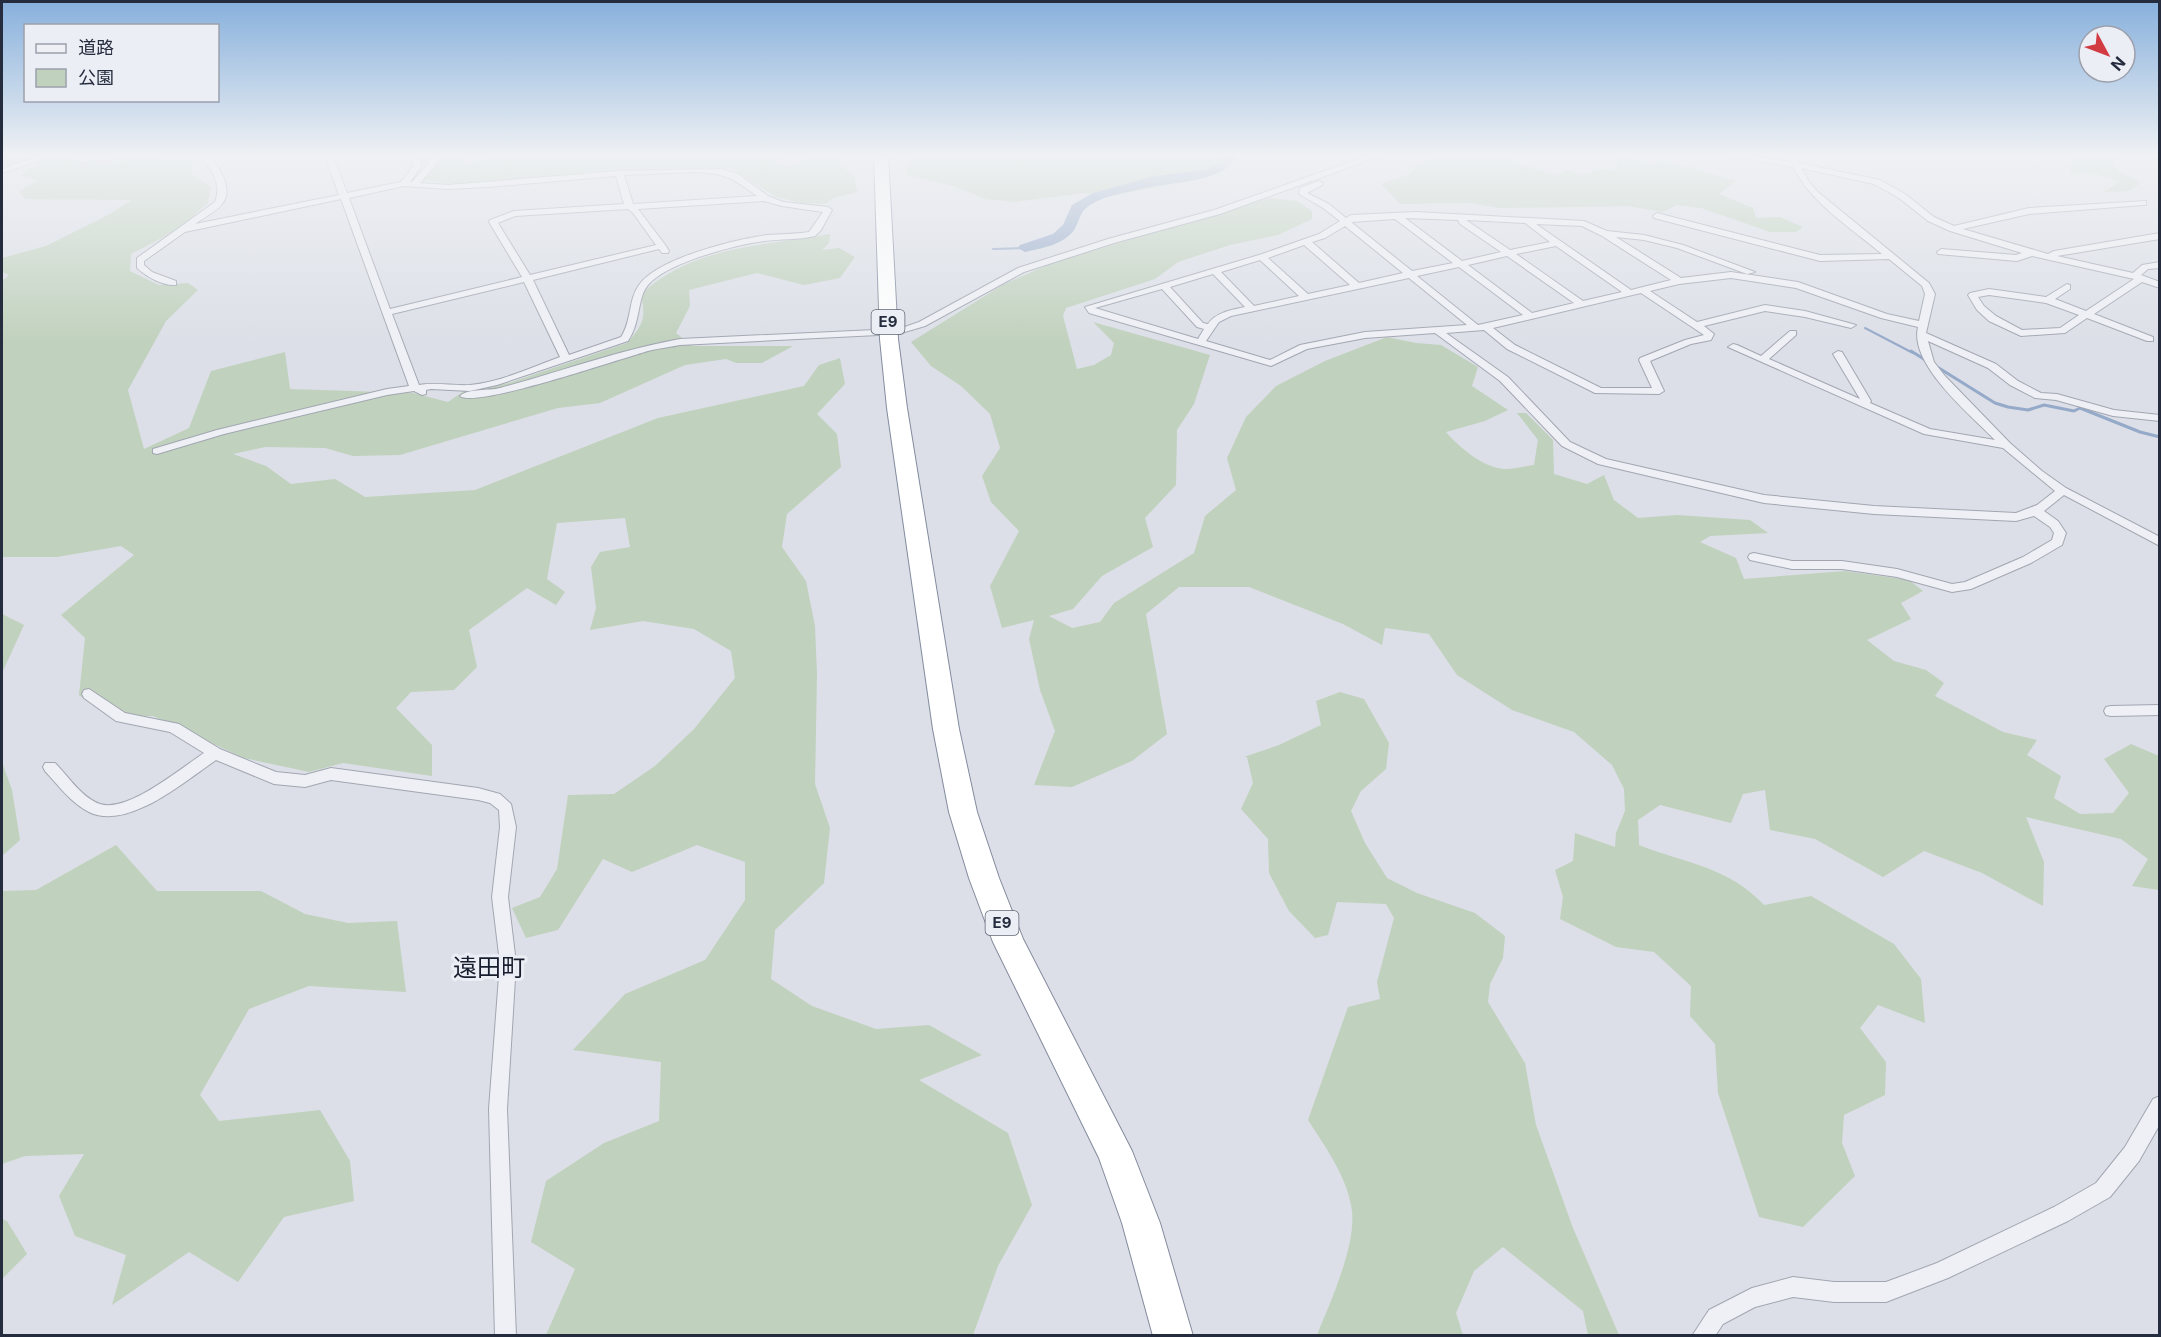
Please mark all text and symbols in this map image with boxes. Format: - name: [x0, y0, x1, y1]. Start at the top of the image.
- legend: [24, 24, 219, 102]
- north arrow: [2077, 24, 2137, 84]
- text: 道路: [78, 37, 114, 58]
- text: N: [2107, 53, 2130, 75]
- text: 公園: [78, 67, 114, 88]
- road number: E9: [872, 310, 904, 334]
- road number: E9: [986, 911, 1018, 935]
- district label: 遠田町: [453, 953, 525, 982]

